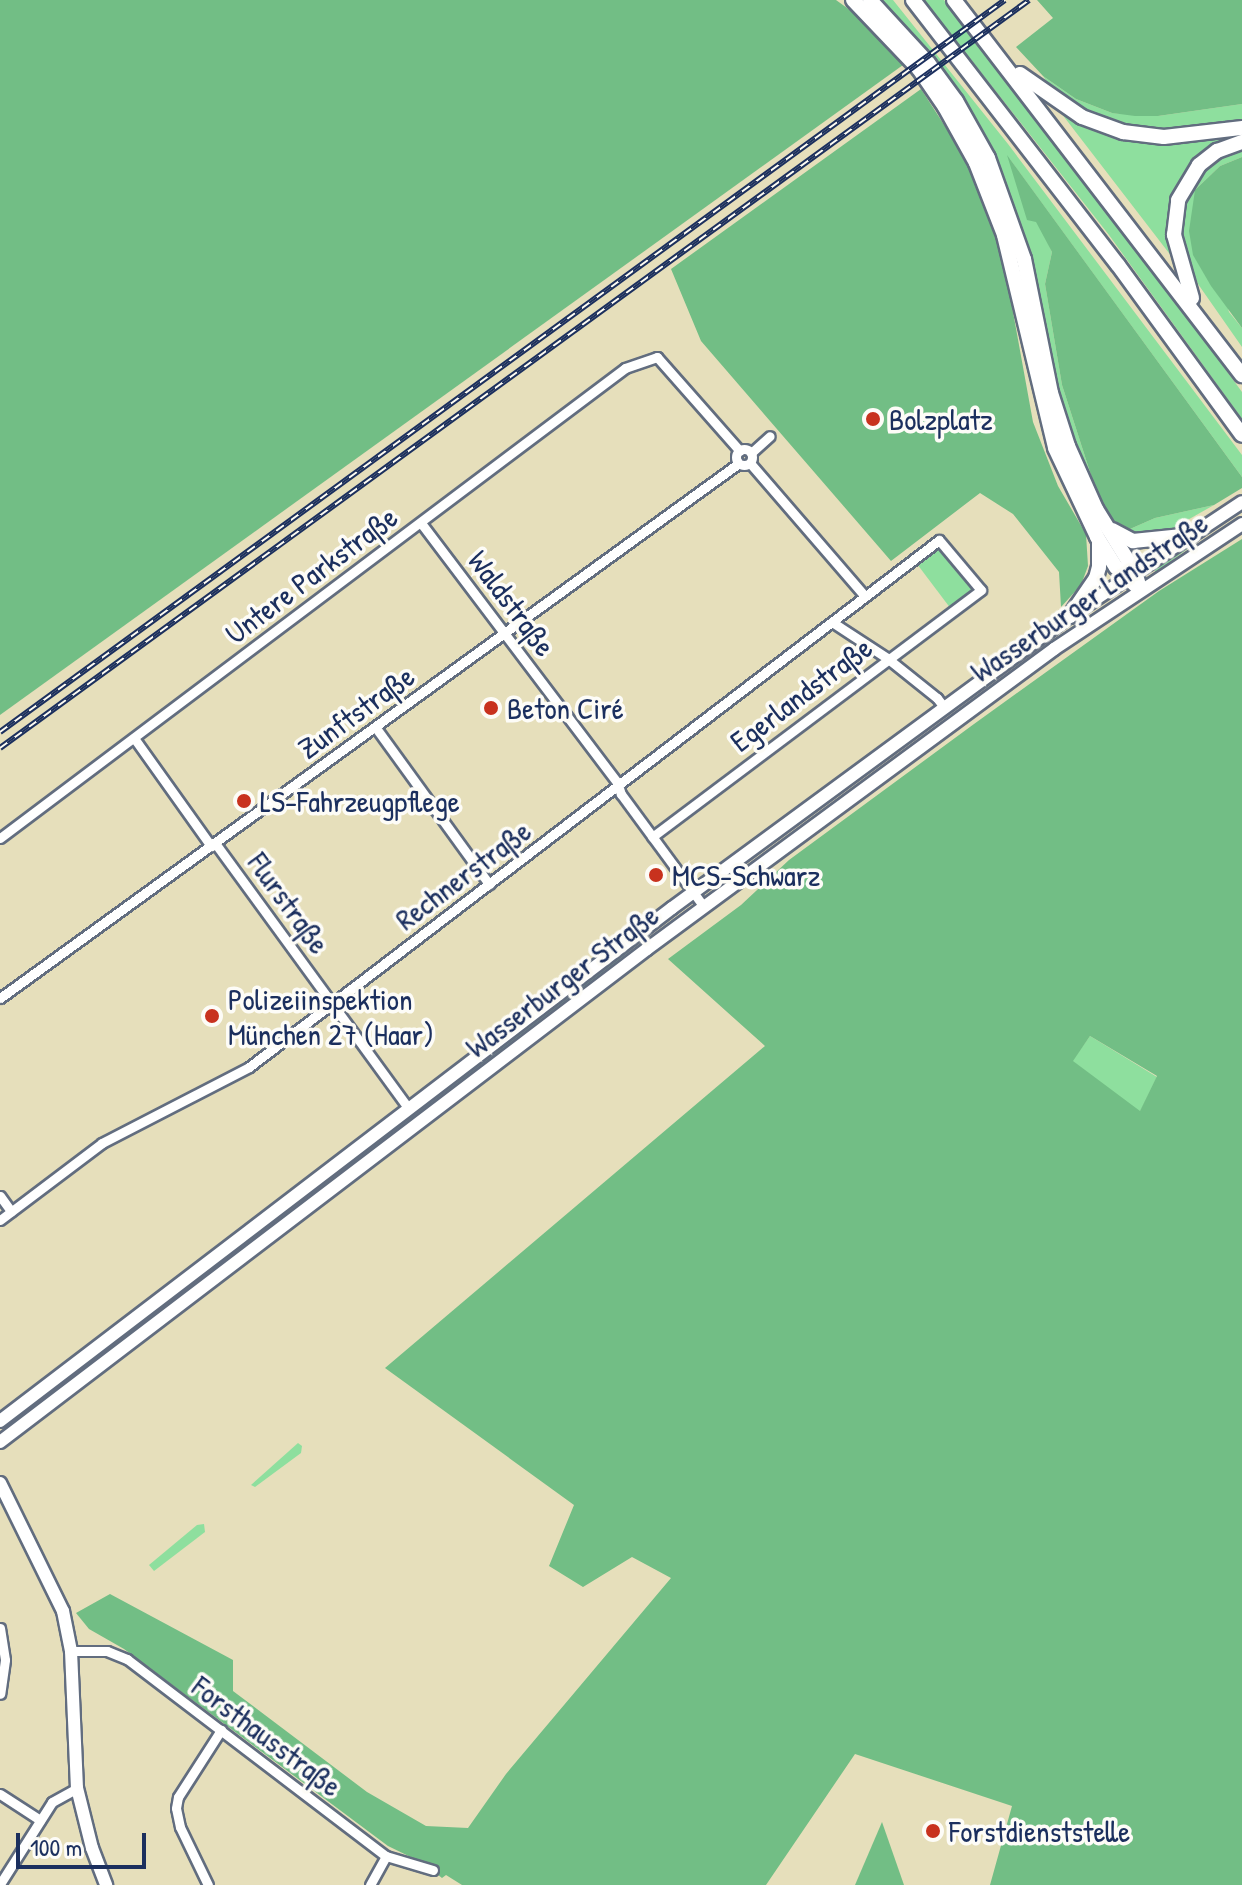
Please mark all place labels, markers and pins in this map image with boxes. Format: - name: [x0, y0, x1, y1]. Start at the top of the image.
- place label: Bolzplatz: [889, 401, 993, 437]
- marker: Bolzplatz: [864, 410, 882, 428]
- place label: Beton Ciré: [507, 690, 624, 726]
- marker: Beton Ciré: [482, 699, 500, 717]
- place label: LS-Fahrzeugpflege: [260, 783, 460, 819]
- marker: LS-Fahrzeugpflege: [235, 792, 253, 810]
- place label: MCS-Schwarz: [672, 857, 820, 893]
- marker: MCS-Schwarz: [647, 866, 665, 884]
- place label: Polizeiinspektion München 27 (Haar): [228, 981, 434, 1052]
- marker: Polizeiinspektion München 27 (Haar): [203, 1007, 221, 1025]
- place label: Forstdienststelle: [949, 1813, 1130, 1849]
- marker: Forstdienststelle: [924, 1822, 942, 1840]

